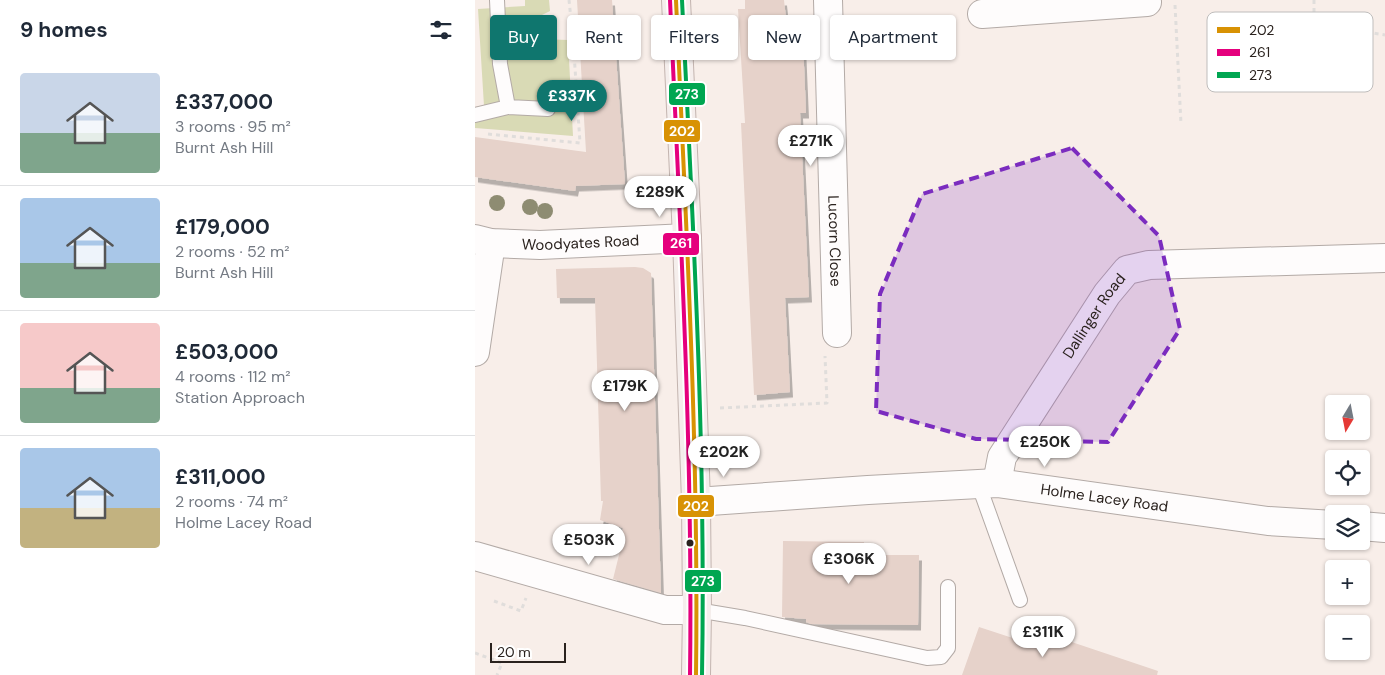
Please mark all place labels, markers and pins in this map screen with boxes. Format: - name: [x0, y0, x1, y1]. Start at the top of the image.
- pin: £337K: [537, 80, 607, 122]
- pin: £271K: [776, 124, 846, 167]
- pin: £289K: [625, 176, 695, 218]
- pin: £179K: [590, 370, 660, 412]
- pin: £250K: [1010, 426, 1080, 468]
- pin: £202K: [689, 436, 759, 478]
- pin: £503K: [554, 524, 624, 566]
- unlabelled marker: [685, 538, 695, 548]
- pin: £306K: [814, 542, 884, 585]
- pin: £311K: [1008, 616, 1078, 658]

